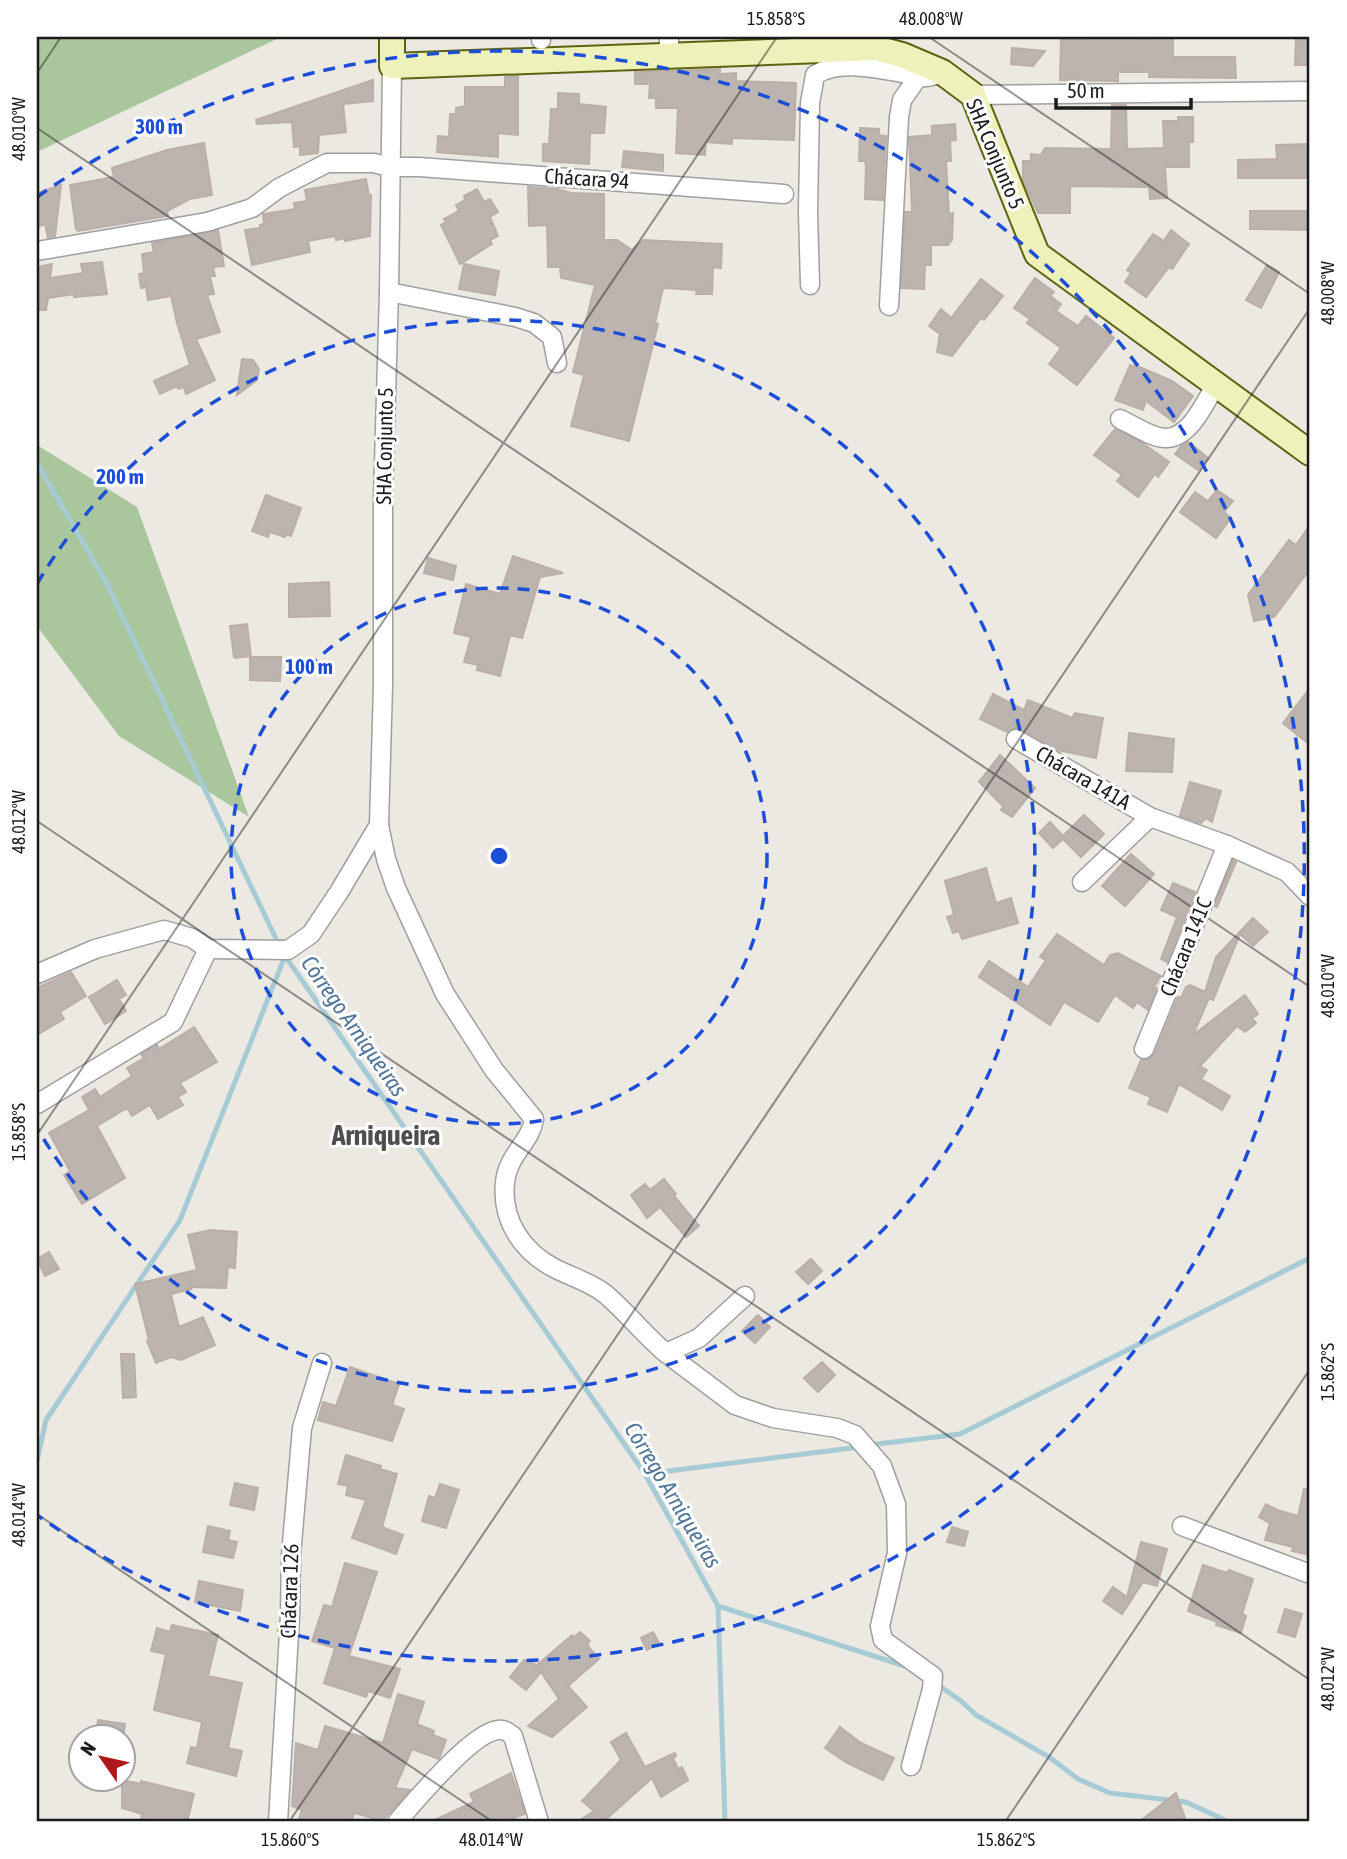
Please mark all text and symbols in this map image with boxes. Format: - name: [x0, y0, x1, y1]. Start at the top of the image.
- text: 15.858°S: [747, 8, 805, 29]
- text: 48.008°W: [899, 8, 963, 29]
- scale bar: [1056, 66, 1191, 110]
- text: 50 m: [1067, 78, 1105, 102]
- street label: SHA Conjunto 5: [962, 95, 1030, 212]
- text: 48.010°W: [8, 97, 29, 161]
- text: 300 m: [135, 114, 183, 138]
- street label: Chácara 94: [544, 163, 630, 193]
- text: 48.008°W: [1317, 261, 1338, 325]
- street label: SHA Conjunto 5: [371, 387, 397, 505]
- text: 200 m: [96, 464, 144, 488]
- text: 100 m: [285, 654, 333, 678]
- street label: Chácara 141A: [1032, 740, 1136, 814]
- text: 48.012°W: [8, 790, 29, 854]
- centre of rings: [487, 844, 511, 868]
- street label: Chácara 141C: [1154, 893, 1216, 1000]
- water label: Córrego Arniqueiras: [296, 951, 412, 1101]
- text: 48.010°W: [1317, 954, 1338, 1018]
- text: 15.858°S: [8, 1103, 29, 1161]
- district label: Arniqueira: [331, 1119, 440, 1151]
- text: 15.862°S: [1317, 1343, 1338, 1401]
- water label: Córrego Arniqueiras: [619, 1417, 727, 1573]
- text: 48.014°W: [8, 1483, 29, 1547]
- street label: Chácara 126: [275, 1543, 303, 1639]
- text: 48.012°W: [1317, 1647, 1338, 1711]
- north arrow: [66, 1722, 136, 1792]
- text: N: [76, 1738, 100, 1759]
- text: 15.860°S: [261, 1829, 319, 1850]
- text: 48.014°W: [459, 1829, 523, 1850]
- text: 15.862°S: [977, 1829, 1035, 1850]

